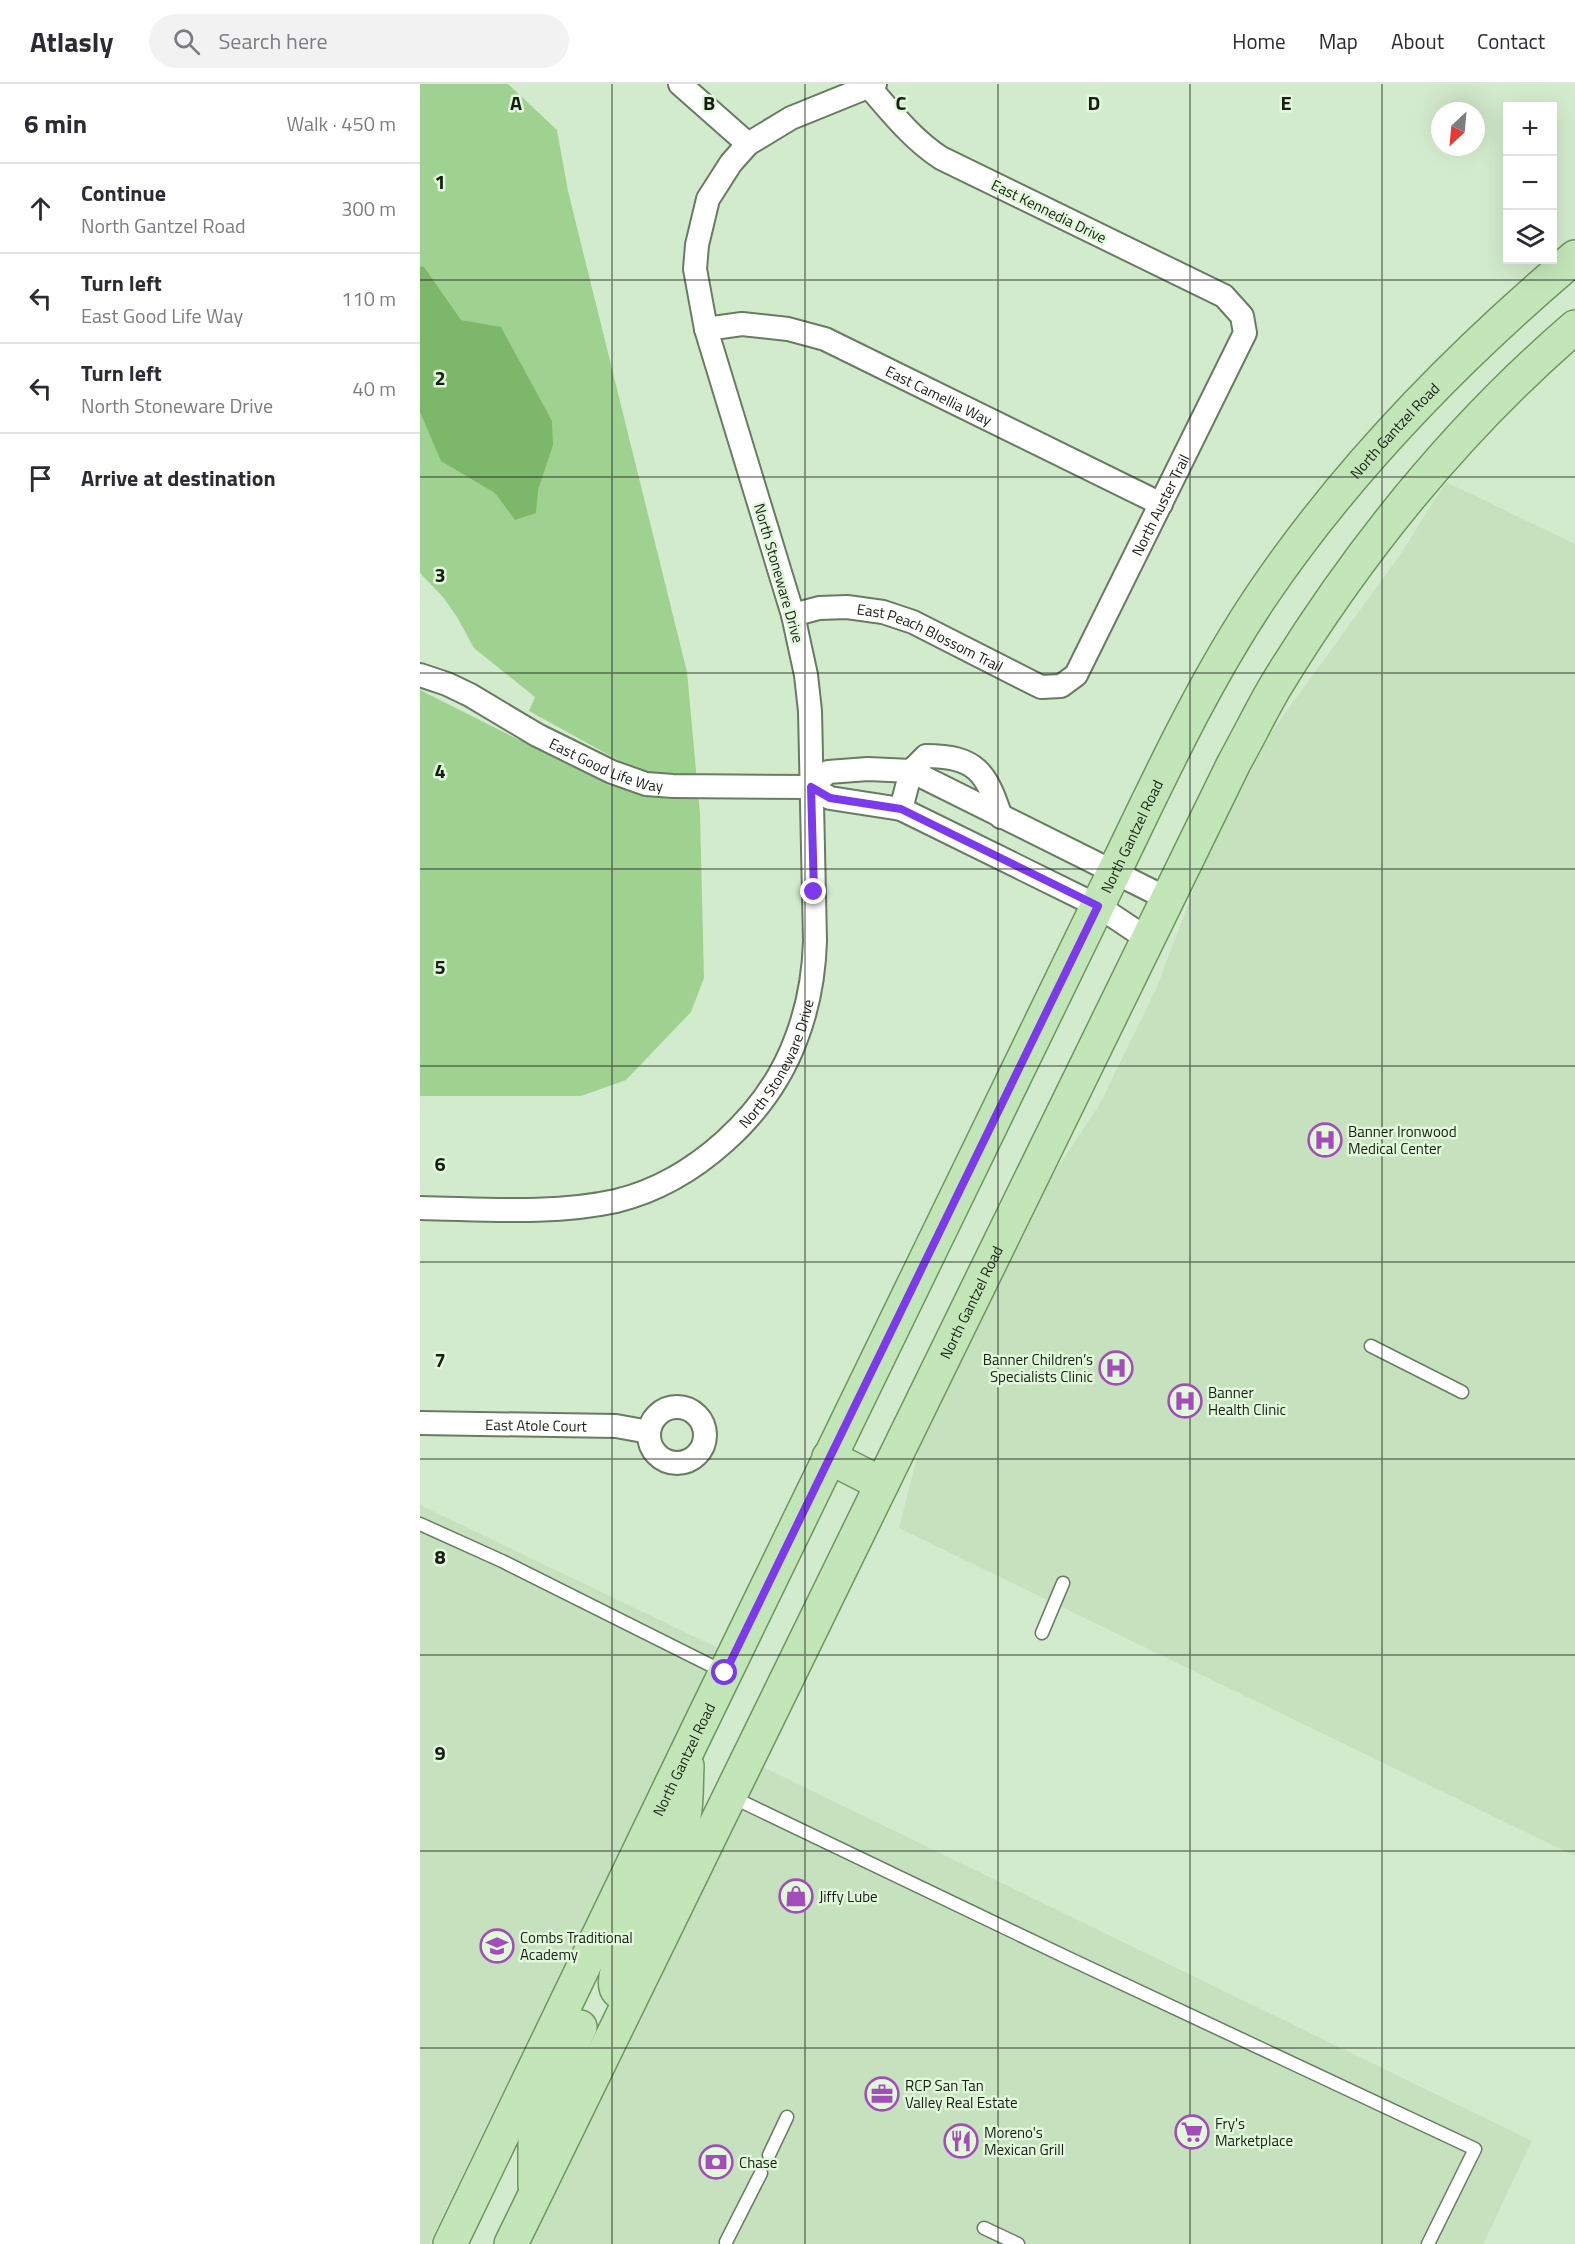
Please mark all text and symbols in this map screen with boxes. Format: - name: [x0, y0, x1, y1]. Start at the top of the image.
- search box: [149, 14, 569, 68]
- text: Atlasly: [30, 20, 113, 63]
- text: Search here: [218, 24, 328, 58]
- icon: search: [170, 25, 203, 58]
- text: Home: [1232, 25, 1286, 57]
- text: Map: [1319, 25, 1358, 57]
- text: About: [1391, 25, 1444, 57]
- text: Contact: [1477, 25, 1545, 57]
- text: A: [510, 87, 522, 118]
- text: B: [703, 87, 715, 118]
- text: C: [896, 87, 907, 118]
- text: D: [1088, 87, 1100, 118]
- text: E: [1280, 87, 1292, 118]
- north arrow: [1431, 102, 1485, 156]
- map controls: [1503, 102, 1557, 264]
- button: +: [1503, 102, 1557, 156]
- text: 6 min: [24, 104, 87, 143]
- text: Walk · 450 m: [287, 108, 396, 139]
- button: −: [1503, 156, 1557, 210]
- text: 1: [434, 166, 446, 197]
- street label: East Kennedia Drive: [987, 173, 1111, 249]
- text: Continue: [81, 176, 166, 210]
- icon: ahead: [24, 192, 57, 225]
- text: 300 m: [341, 193, 396, 224]
- text: North Gantzel Road: [81, 210, 246, 241]
- button: layers: [1503, 210, 1557, 264]
- text: Turn left: [81, 266, 162, 300]
- icon: left: [24, 282, 57, 315]
- text: 110 m: [341, 283, 396, 314]
- text: East Good Life Way: [81, 300, 243, 331]
- text: Turn left: [81, 356, 162, 390]
- street label: East Camellia Way: [882, 359, 996, 431]
- text: 2: [434, 362, 446, 393]
- icon: left: [24, 372, 57, 405]
- text: 40 m: [352, 373, 396, 404]
- street label: North Gantzel Road: [1344, 377, 1444, 484]
- text: North Stoneware Drive: [81, 390, 273, 421]
- street label: North Auster Trail: [1125, 450, 1195, 560]
- text: Arrive at destination: [81, 461, 276, 495]
- icon: arrive: [24, 462, 57, 495]
- street label: North Stoneware Drive: [748, 501, 810, 645]
- text: 3: [434, 559, 446, 590]
- street label: East Peach Blossom Trail: [856, 597, 1007, 678]
- street label: East Good Life Way: [546, 731, 664, 797]
- text: 4: [434, 755, 446, 786]
- street label: North Gantzel Road: [1094, 776, 1169, 897]
- route end: [800, 878, 826, 904]
- text: 5: [434, 951, 446, 982]
- street label: North Stoneware Drive: [733, 997, 819, 1133]
- place label: Banner Ironwood Medical Center: [1348, 1120, 1457, 1160]
- hospital icon: Banner Ironwood Medical Center: [1307, 1122, 1343, 1158]
- text: 6: [434, 1148, 446, 1179]
- street label: North Gantzel Road: [933, 1242, 1008, 1363]
- text: 7: [434, 1344, 446, 1375]
- place label: Banner Children’s Specialists Clinic: [983, 1348, 1093, 1388]
- hospital icon: Banner Children’s Specialists Clinic: [1098, 1350, 1134, 1386]
- place label: Banner Health Clinic: [1208, 1381, 1286, 1421]
- hospital icon: Banner Health Clinic: [1167, 1383, 1203, 1419]
- street label: East Atole Court: [485, 1412, 588, 1437]
- text: 8: [434, 1541, 446, 1572]
- route start: [711, 1659, 737, 1685]
- street label: North Gantzel Road: [646, 1699, 721, 1820]
- text: 9: [434, 1737, 446, 1768]
- shop icon: Jiffy Lube: [778, 1878, 814, 1914]
- place label: Jiffy Lube: [819, 1885, 878, 1908]
- place label: Combs Traditional Academy: [520, 1926, 633, 1966]
- school or university icon: Combs Traditional Academy: [479, 1928, 515, 1964]
- place label: RCP San Tan Valley Real Estate: [905, 2074, 1018, 2114]
- office icon: RCP San Tan Valley Real Estate: [864, 2076, 900, 2112]
- place label: Fry's Marketplace: [1215, 2112, 1293, 2152]
- supermarket icon: Fry's Marketplace: [1174, 2114, 1210, 2150]
- place label: Moreno's Mexican Grill: [984, 2121, 1064, 2161]
- restaurant icon: Moreno's Mexican Grill: [943, 2123, 979, 2159]
- bank icon: Chase: [698, 2144, 734, 2180]
- place label: Chase: [739, 2151, 777, 2174]

